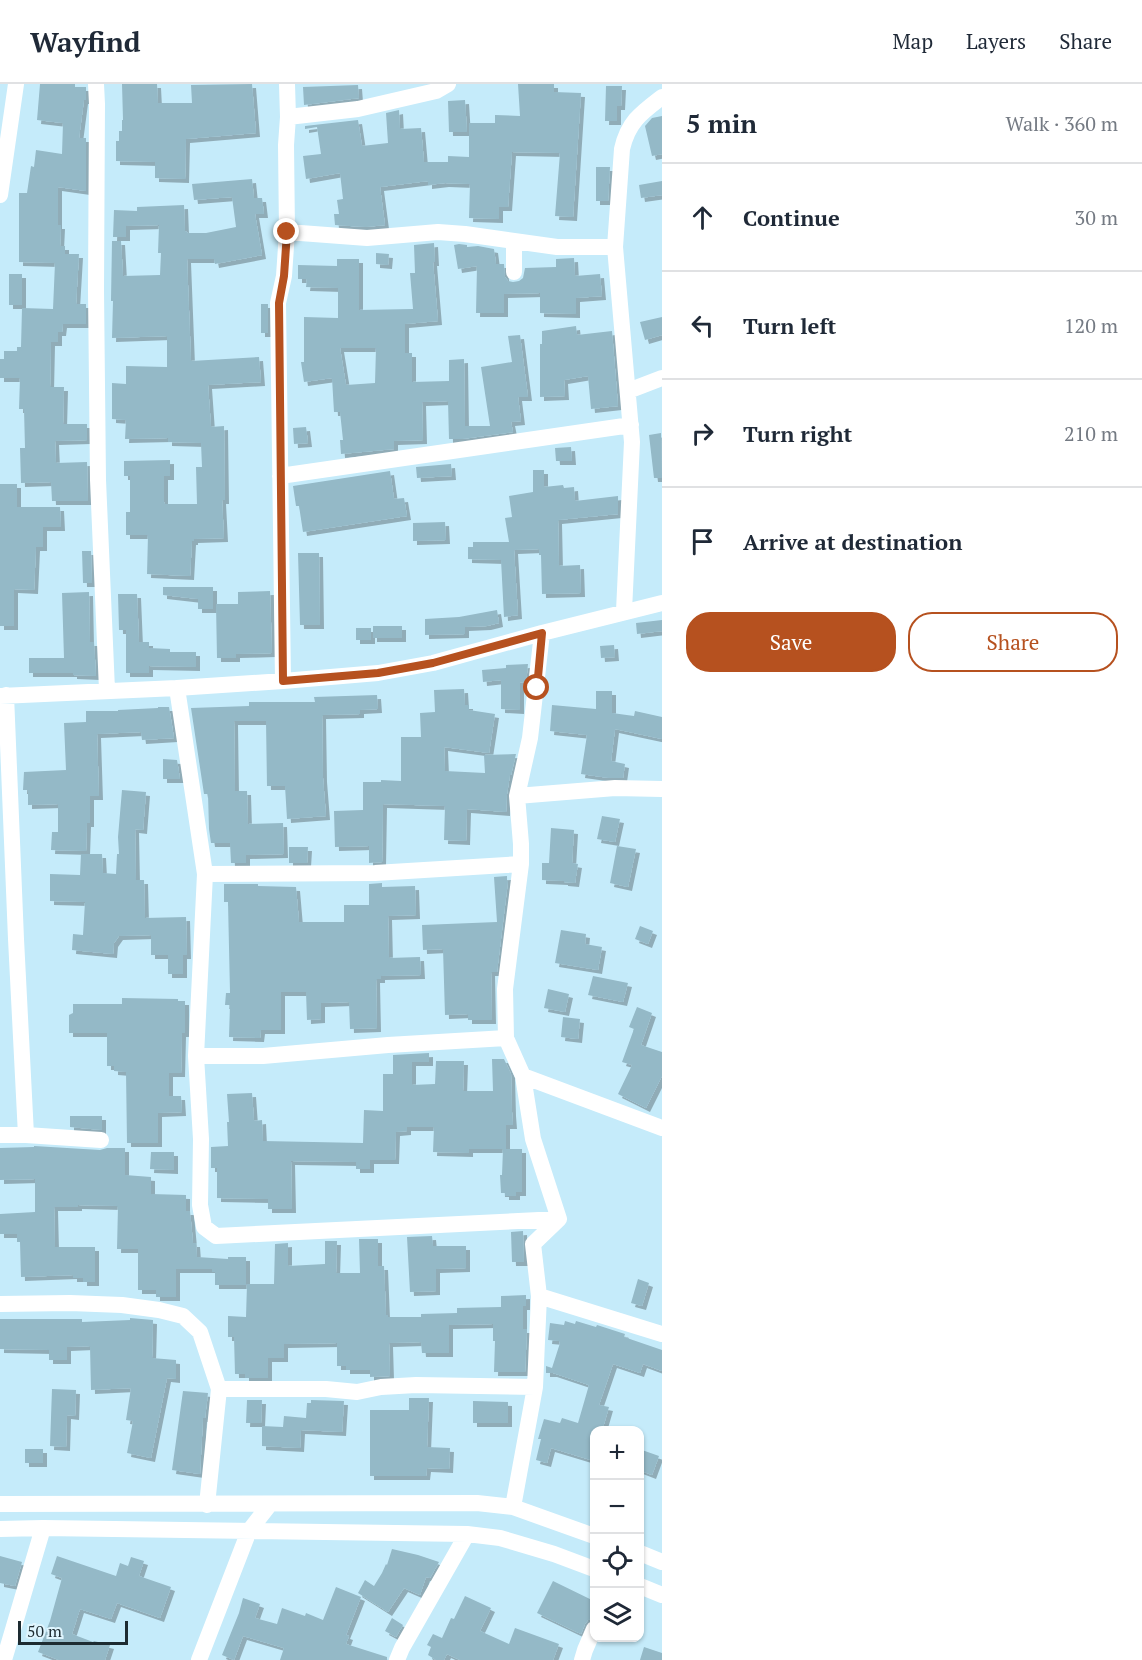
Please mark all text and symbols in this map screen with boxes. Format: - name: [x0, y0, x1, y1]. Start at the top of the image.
- text: Wayfind: [30, 23, 141, 60]
- text: Map: [892, 27, 933, 55]
- text: Layers: [966, 27, 1026, 55]
- text: Share: [1059, 27, 1112, 55]
- text: 5 min: [686, 106, 757, 140]
- text: Walk · 360 m: [1006, 110, 1118, 137]
- icon: ahead: [686, 201, 719, 234]
- text: Continue: [743, 203, 840, 232]
- text: 30 m: [1075, 204, 1118, 231]
- route end: [273, 218, 299, 244]
- icon: left: [686, 309, 719, 342]
- text: Turn left: [743, 311, 836, 340]
- text: 120 m: [1064, 312, 1118, 339]
- icon: right: [686, 417, 719, 450]
- text: Turn right: [743, 419, 852, 448]
- text: 210 m: [1064, 420, 1118, 447]
- icon: arrive: [686, 525, 719, 558]
- text: Arrive at destination: [743, 527, 962, 556]
- button: Save: [686, 612, 896, 672]
- button: Share: [908, 612, 1118, 672]
- route start: [523, 674, 549, 700]
- map controls: [590, 1426, 644, 1642]
- button: +: [590, 1426, 644, 1480]
- button: −: [590, 1480, 644, 1534]
- button: locate: [590, 1534, 644, 1588]
- button: layers: [590, 1588, 644, 1642]
- scale bar: [18, 1618, 128, 1646]
- text: 50 m: [27, 1620, 62, 1642]

